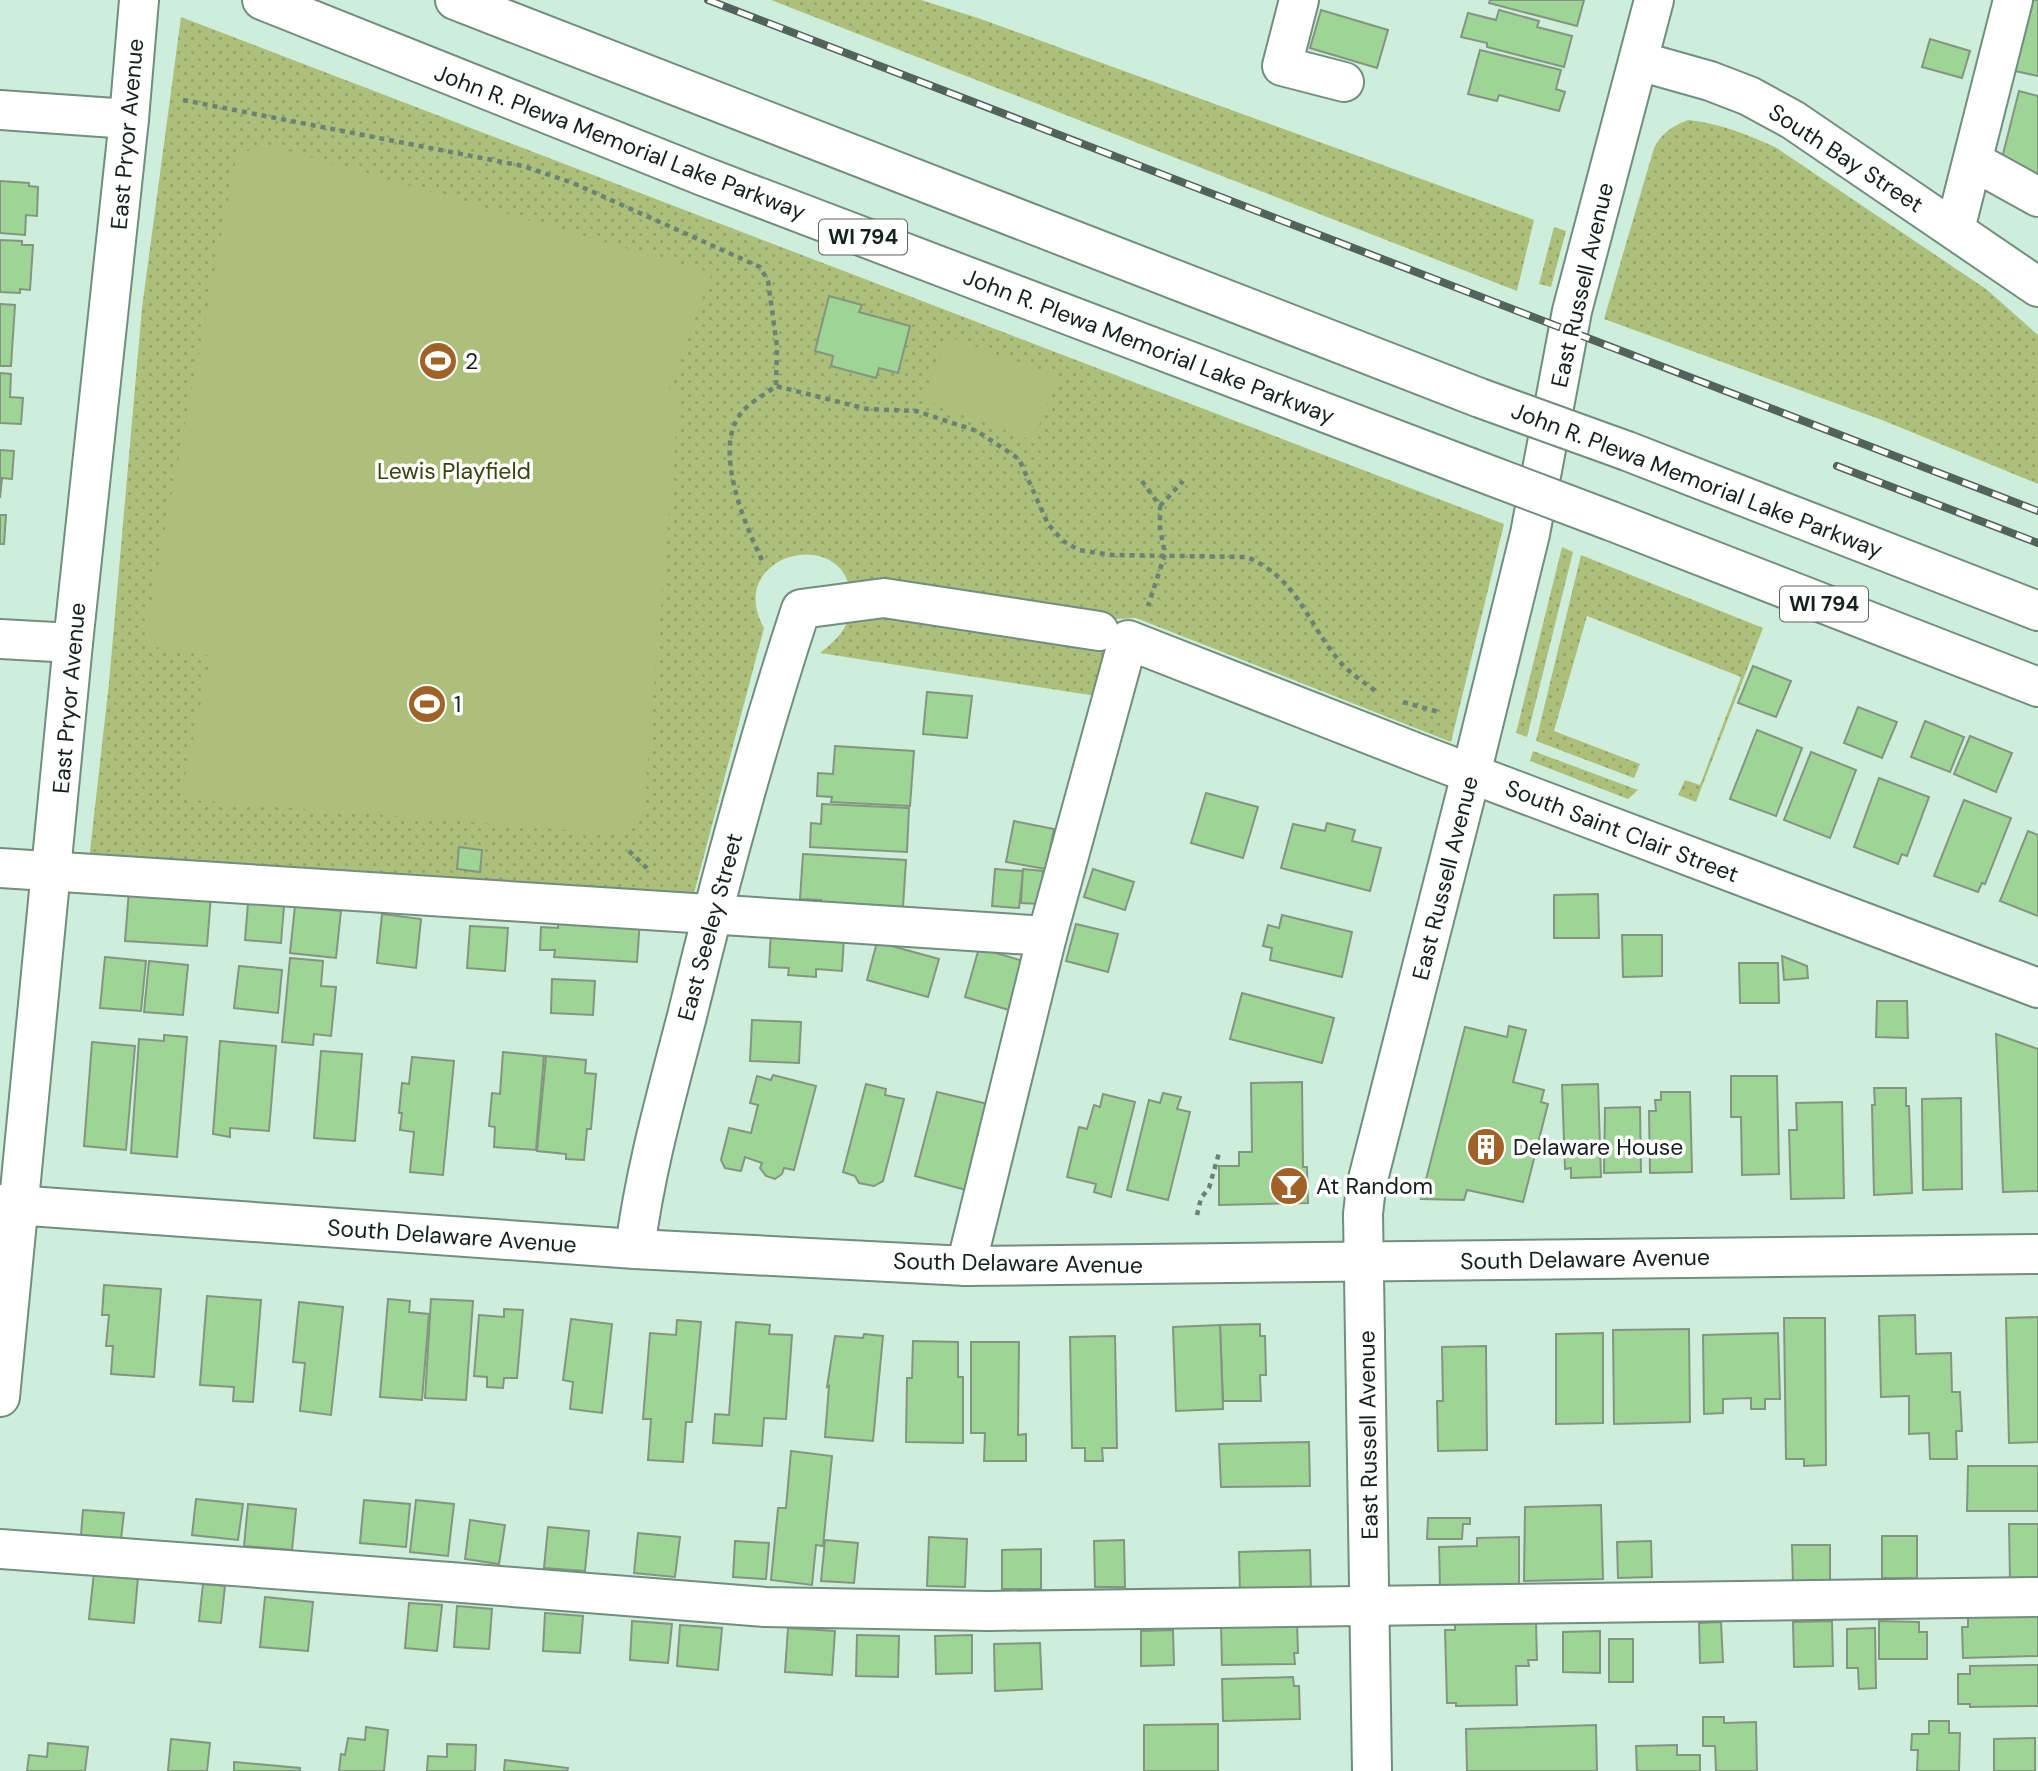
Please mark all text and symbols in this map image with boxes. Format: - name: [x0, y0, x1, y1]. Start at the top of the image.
- street label: East Pryor Avenue: [104, 37, 150, 231]
- street label: John R. Plewa Memorial Lake Parkway: [430, 57, 810, 227]
- street label: South Bay Street: [1763, 97, 1929, 219]
- street label: East Russell Avenue: [1544, 180, 1620, 390]
- road number: WI 794: [819, 219, 907, 254]
- street label: John R. Plewa Memorial Lake Parkway: [959, 261, 1339, 431]
- sports icon: 2: [417, 340, 459, 382]
- place label: 2: [465, 346, 478, 376]
- street label: John R. Plewa Memorial Lake Parkway: [1507, 395, 1887, 565]
- park label: Lewis Playfield: [377, 456, 531, 486]
- road number: WI 794: [1780, 586, 1868, 622]
- street label: East Pryor Avenue: [46, 601, 92, 795]
- sports icon: 1: [406, 683, 448, 725]
- place label: 1: [454, 689, 461, 719]
- street label: East Russell Avenue: [1405, 773, 1485, 983]
- street label: South Saint Clair Street: [1501, 773, 1743, 889]
- street label: East Seeley Street: [671, 830, 749, 1024]
- building icon: Delaware House: [1465, 1126, 1507, 1168]
- place label: Delaware House: [1513, 1132, 1683, 1162]
- bar icon: At Random: [1268, 1165, 1310, 1207]
- place label: At Random: [1316, 1171, 1433, 1201]
- street label: South Delaware Avenue: [326, 1212, 578, 1260]
- street label: South Delaware Avenue: [1460, 1242, 1710, 1276]
- street label: South Delaware Avenue: [893, 1246, 1143, 1280]
- street label: East Russell Avenue: [1351, 1330, 1385, 1540]

